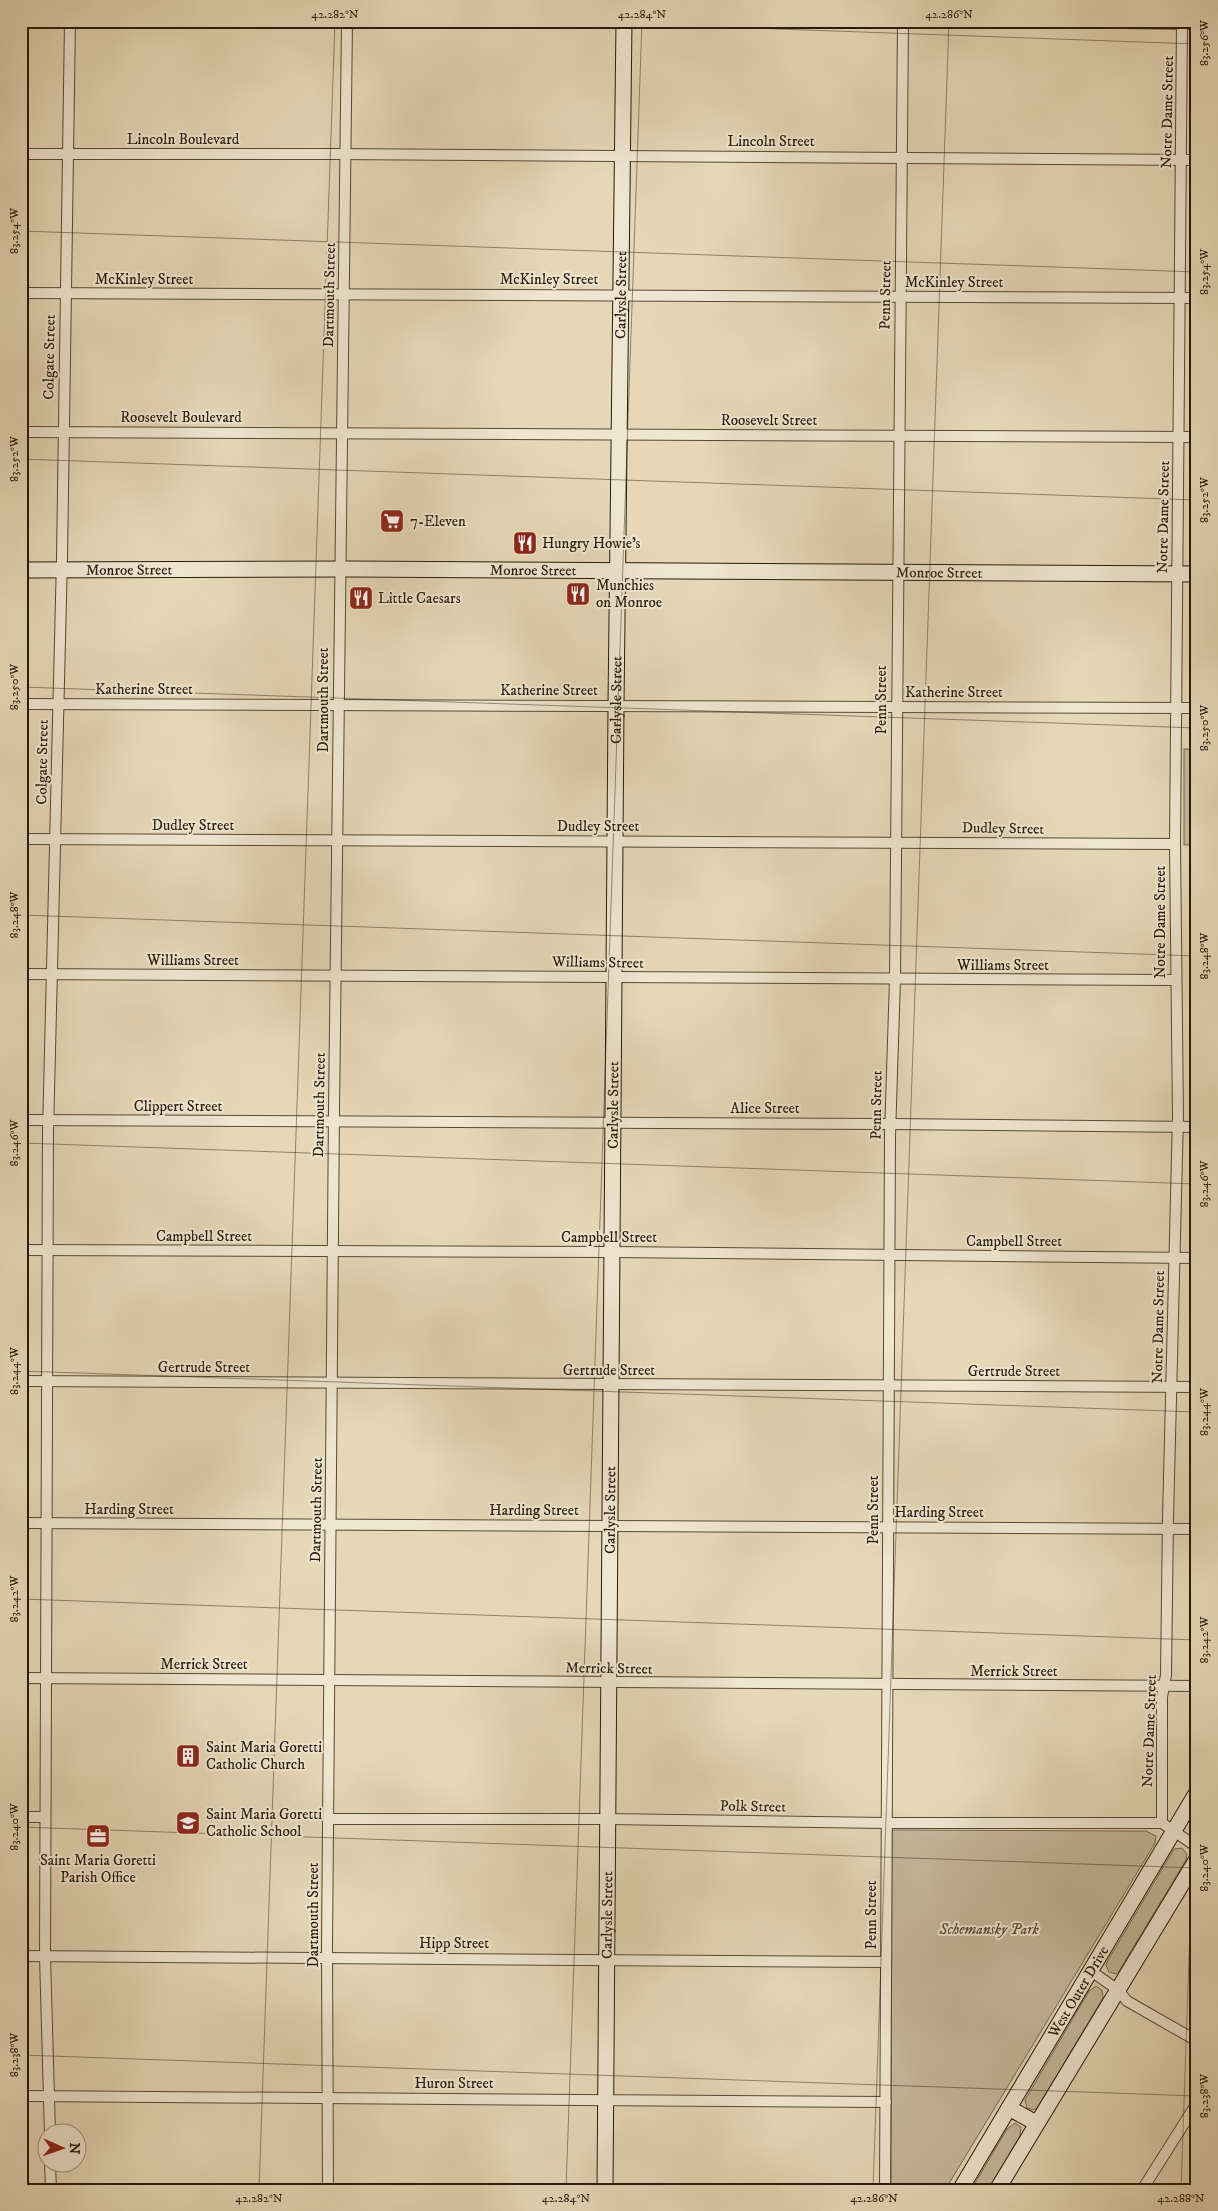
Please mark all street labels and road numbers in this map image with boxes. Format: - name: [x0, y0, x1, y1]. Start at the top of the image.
- street label: Notre Dame Street: [1157, 55, 1178, 169]
- street label: Lincoln Boulevard: [127, 130, 240, 149]
- street label: Lincoln Street: [727, 132, 815, 151]
- street label: Dartmouth Street: [319, 242, 340, 348]
- street label: Carlysle Street: [611, 251, 631, 339]
- street label: Penn Street: [875, 260, 896, 330]
- street label: McKinley Street: [95, 270, 193, 289]
- street label: McKinley Street: [500, 270, 598, 289]
- street label: McKinley Street: [905, 273, 1003, 292]
- street label: Colgate Street: [39, 314, 60, 400]
- street label: Roosevelt Boulevard: [120, 408, 242, 427]
- street label: Roosevelt Street: [721, 411, 817, 430]
- street label: Notre Dame Street: [1153, 460, 1174, 574]
- street label: Monroe Street: [86, 561, 172, 580]
- street label: Monroe Street: [490, 561, 576, 580]
- street label: Monroe Street: [896, 563, 982, 583]
- street label: Dartmouth Street: [314, 647, 333, 753]
- street label: Carlysle Street: [607, 656, 627, 744]
- street label: Penn Street: [872, 665, 891, 735]
- street label: Katherine Street: [95, 680, 193, 699]
- street label: Katherine Street: [500, 681, 598, 700]
- street label: Katherine Street: [905, 683, 1003, 702]
- street label: Colgate Street: [32, 719, 53, 805]
- street label: Dudley Street: [152, 816, 234, 835]
- street label: Dudley Street: [557, 817, 639, 836]
- street label: Dudley Street: [962, 818, 1045, 839]
- street label: Notre Dame Street: [1151, 865, 1170, 978]
- street label: Williams Street: [146, 951, 239, 970]
- street label: Williams Street: [551, 952, 644, 973]
- street label: Williams Street: [956, 956, 1049, 975]
- street label: Dartmouth Street: [309, 1052, 330, 1158]
- street label: Carlysle Street: [604, 1061, 623, 1149]
- street label: Penn Street: [866, 1070, 887, 1140]
- street label: Clippert Street: [134, 1097, 223, 1116]
- street label: Alice Street: [730, 1099, 800, 1118]
- street label: Campbell Street: [156, 1227, 252, 1246]
- street label: Campbell Street: [561, 1228, 657, 1247]
- street label: Campbell Street: [966, 1232, 1062, 1251]
- street label: Notre Dame Street: [1148, 1270, 1169, 1384]
- street label: Gertrude Street: [158, 1358, 250, 1377]
- street label: Gertrude Street: [563, 1361, 655, 1380]
- street label: Gertrude Street: [968, 1362, 1060, 1381]
- street label: Dartmouth Street: [306, 1457, 327, 1563]
- street label: Carlysle Street: [601, 1466, 620, 1554]
- street label: Penn Street: [864, 1475, 883, 1545]
- street label: Harding Street: [84, 1500, 174, 1519]
- street label: Harding Street: [489, 1501, 579, 1520]
- street label: Harding Street: [894, 1503, 984, 1522]
- street label: Merrick Street: [160, 1655, 248, 1674]
- street label: Merrick Street: [565, 1658, 653, 1679]
- street label: Merrick Street: [970, 1662, 1058, 1681]
- street label: Notre Dame Street: [1138, 1674, 1161, 1788]
- street label: Polk Street: [720, 1796, 786, 1817]
- street label: Dartmouth Street: [304, 1862, 323, 1968]
- street label: Carlysle Street: [598, 1871, 617, 1959]
- street label: Penn Street: [862, 1880, 881, 1950]
- street label: Hipp Street: [419, 1934, 489, 1953]
- street label: West Outer Drive: [1043, 1942, 1113, 2042]
- street label: Huron Street: [414, 2074, 494, 2093]

